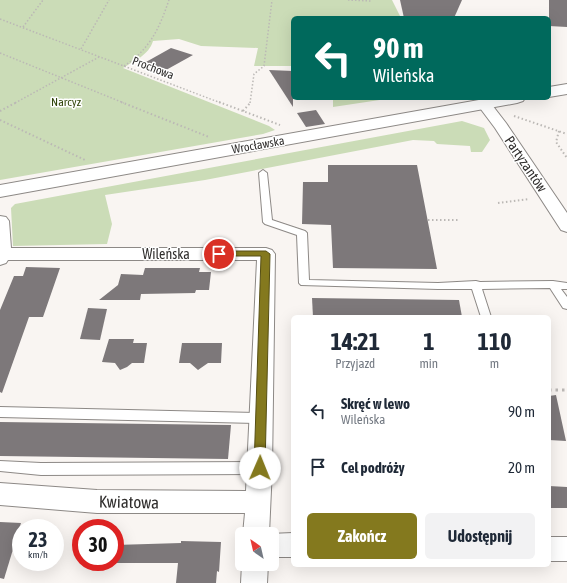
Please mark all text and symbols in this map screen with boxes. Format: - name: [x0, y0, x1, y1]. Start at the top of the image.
- icon: left: [307, 32, 359, 84]
- text: 90 m: [373, 32, 423, 64]
- street label: Prochowa: [130, 54, 176, 82]
- text: Wileńska: [373, 65, 434, 86]
- park label: Narcyz: [51, 95, 82, 109]
- street label: Wrocławska: [231, 133, 285, 157]
- street label: Partyzantów: [501, 133, 551, 195]
- pin: [202, 237, 236, 271]
- icon: arrive: [208, 243, 230, 265]
- street label: Wileńska: [142, 246, 190, 262]
- text: 14:21: [331, 328, 380, 355]
- text: 1: [423, 328, 434, 355]
- text: 110: [478, 328, 511, 355]
- text: Przyjazd: [335, 356, 375, 371]
- text: min: [419, 356, 438, 371]
- text: m: [490, 356, 499, 371]
- text: Skręć w lewo: [341, 395, 410, 412]
- icon: left: [307, 400, 329, 422]
- text: 90 m: [508, 403, 535, 420]
- text: Wileńska: [341, 412, 385, 427]
- position arrow: [239, 447, 281, 489]
- icon: arrive: [307, 456, 329, 478]
- text: Cel podróży: [341, 459, 405, 476]
- text: 20 m: [508, 459, 535, 476]
- street label: Kwiatowa: [99, 491, 159, 513]
- button: Zakończ: [307, 513, 417, 559]
- button: Udostępnij: [425, 513, 535, 559]
- speed limit sign: 30: [72, 519, 124, 571]
- north arrow: [235, 527, 279, 571]
- map controls: [235, 527, 279, 571]
- text: 23: [29, 528, 47, 551]
- text: km/h: [28, 549, 48, 560]

